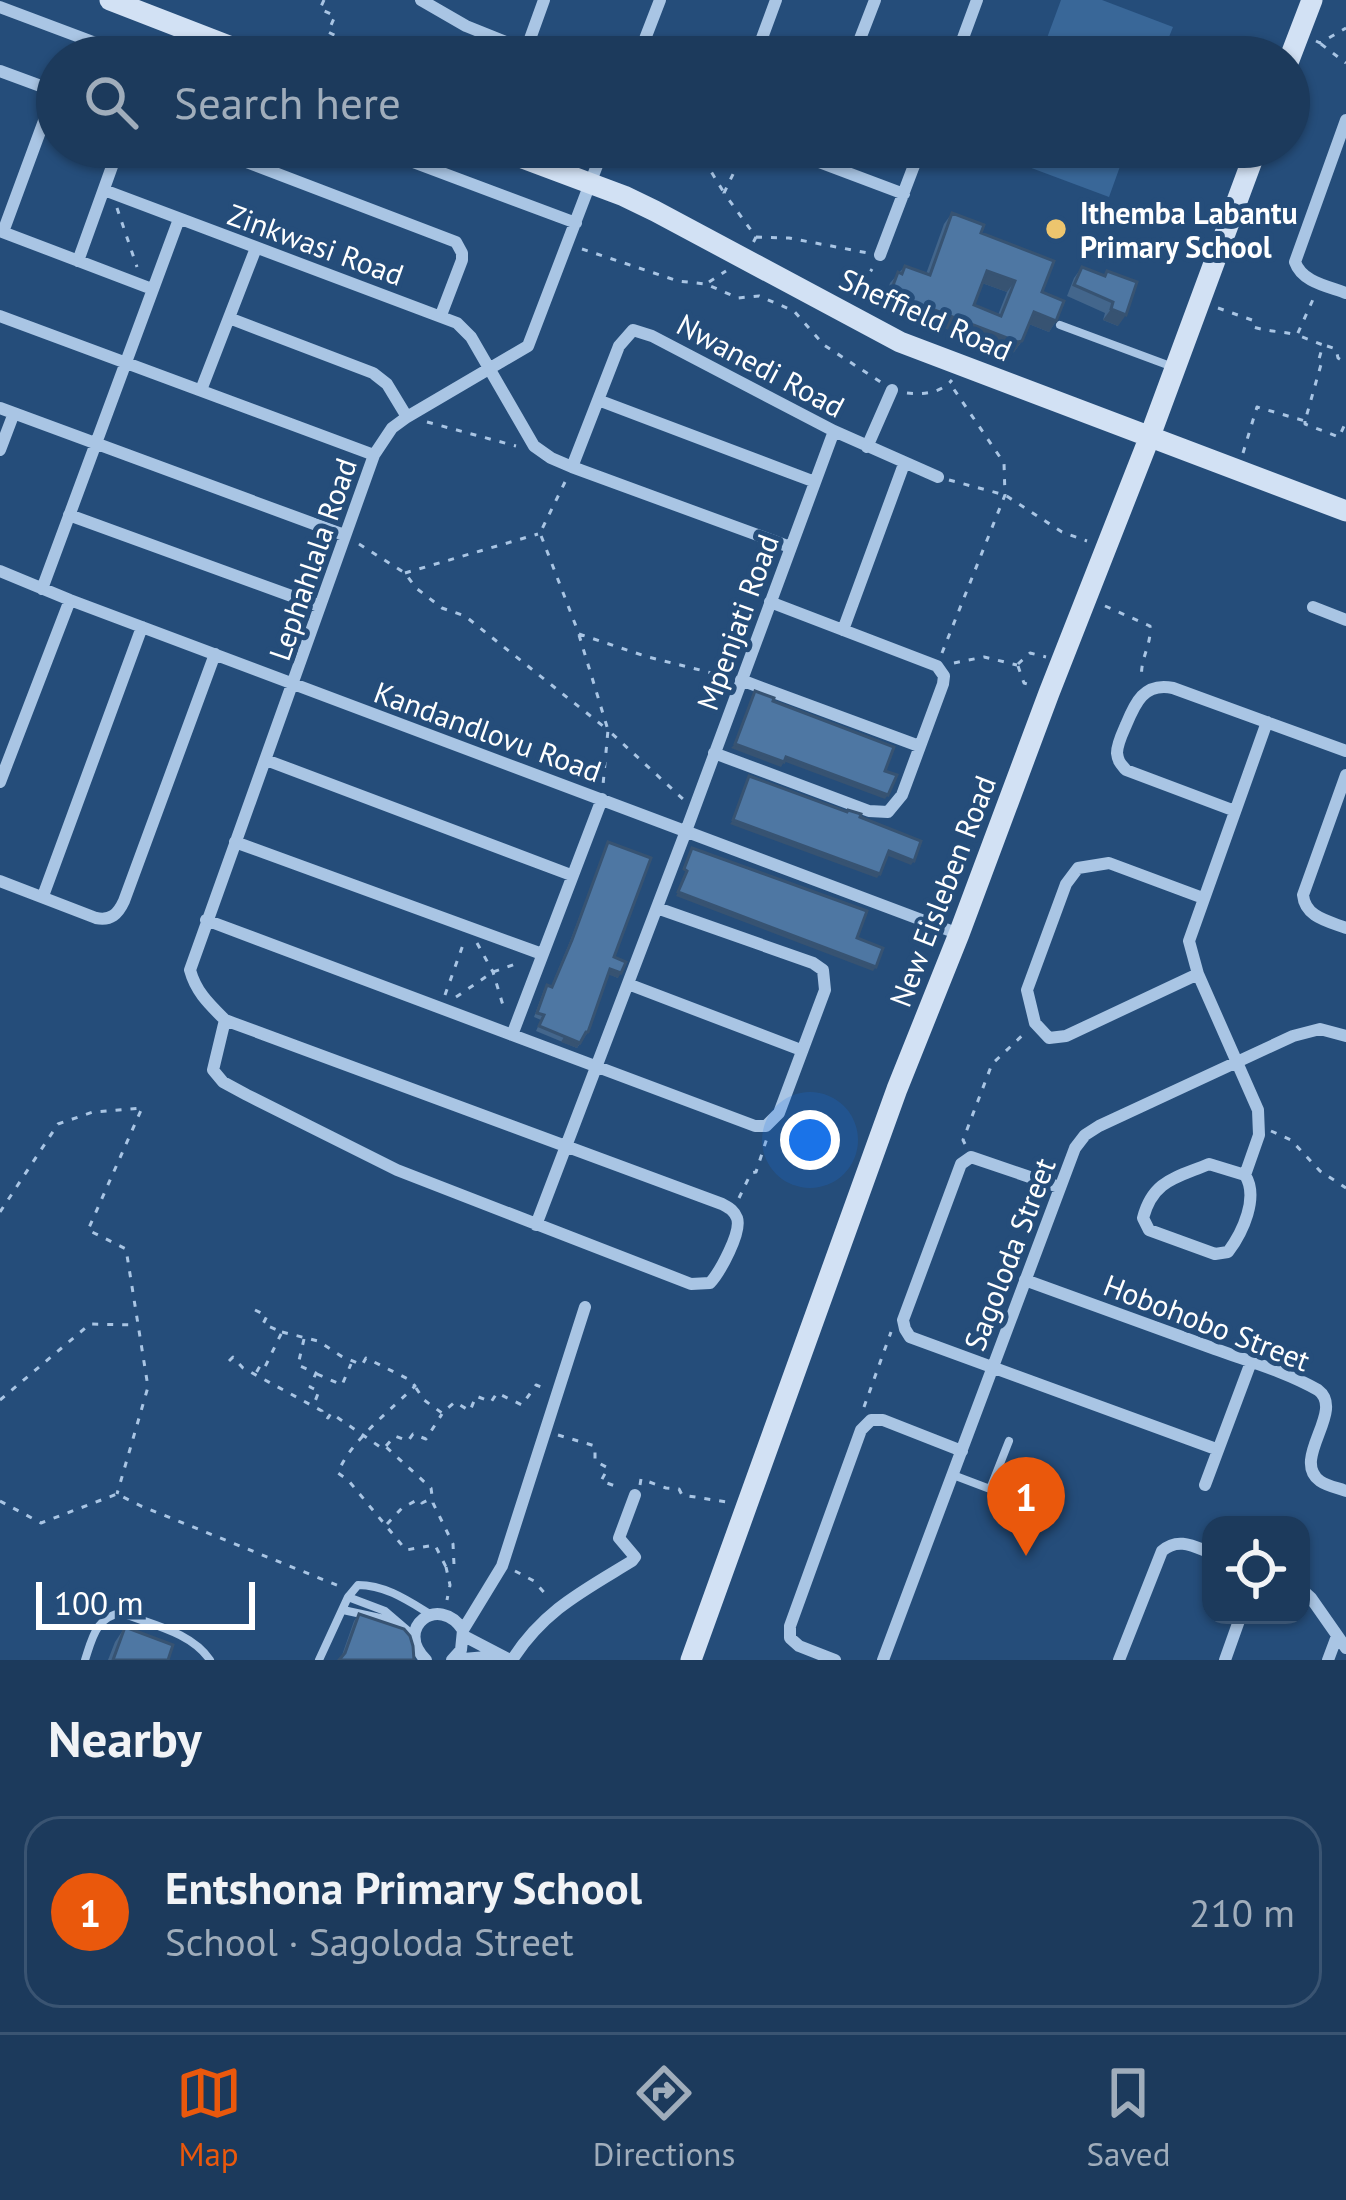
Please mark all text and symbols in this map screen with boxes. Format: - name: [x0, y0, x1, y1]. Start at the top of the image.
- search box: [36, 36, 1310, 168]
- icon: search: [78, 69, 144, 135]
- text: Search here: [174, 73, 401, 131]
- place label: Ithemba Labantu Primary School: [1080, 193, 1298, 266]
- street label: Zinkwasi Road: [223, 194, 409, 294]
- marker: Ithemba Labantu Primary School: [1043, 216, 1069, 242]
- street label: Sheffield Road: [834, 259, 1018, 369]
- street label: Nwanedi Road: [670, 304, 852, 426]
- street label: Lephahlala Road: [259, 453, 365, 665]
- street label: Mpenjati Road: [687, 529, 787, 715]
- street label: Kandandlovu Road: [369, 672, 607, 790]
- street label: New Eisleben Road: [880, 770, 1004, 1012]
- your location: [780, 1110, 840, 1170]
- street label: Sagoloda Street: [954, 1152, 1064, 1356]
- street label: Hobohobo Street: [1098, 1265, 1316, 1379]
- pin: 1: [987, 1457, 1065, 1556]
- map controls: [1202, 1516, 1310, 1624]
- button: locate: [1202, 1516, 1310, 1624]
- scale bar: [36, 1576, 255, 1629]
- text: 100 m: [54, 1581, 144, 1624]
- text: Nearby: [48, 1705, 202, 1771]
- text: Entshona Primary School: [165, 1858, 642, 1916]
- text: 1: [79, 1887, 101, 1938]
- text: 210 m: [1189, 1887, 1295, 1938]
- text: School · Sagoloda Street: [165, 1916, 574, 1967]
- tab: Map: [176, 2060, 242, 2175]
- tab: Directions: [593, 2060, 735, 2175]
- tab: Saved: [1086, 2060, 1170, 2175]

